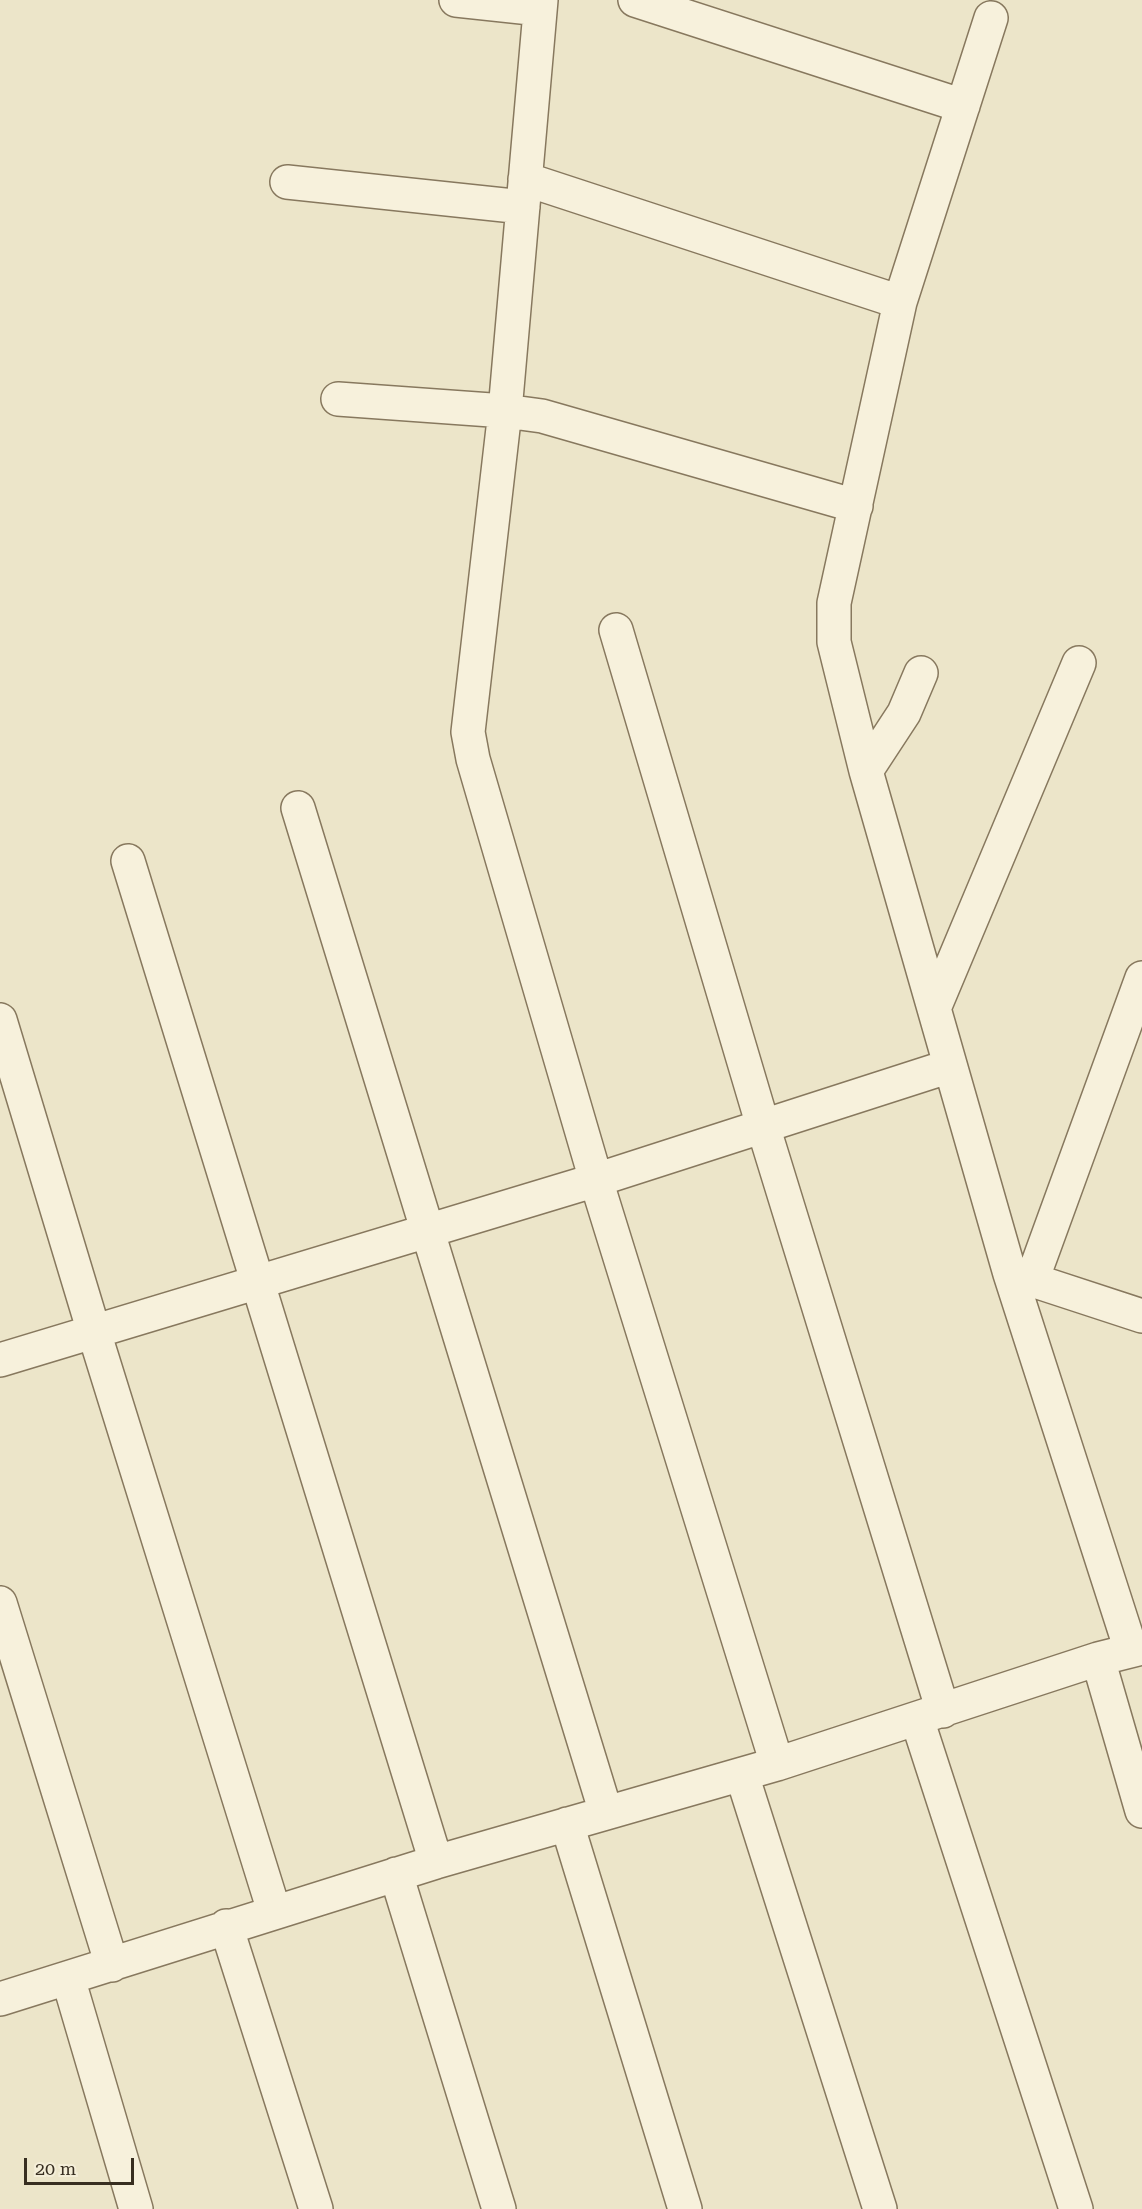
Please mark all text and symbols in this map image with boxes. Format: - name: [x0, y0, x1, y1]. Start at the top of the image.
- scale bar: [27, 2146, 136, 2184]
- text: 20 m: [35, 2158, 76, 2179]

